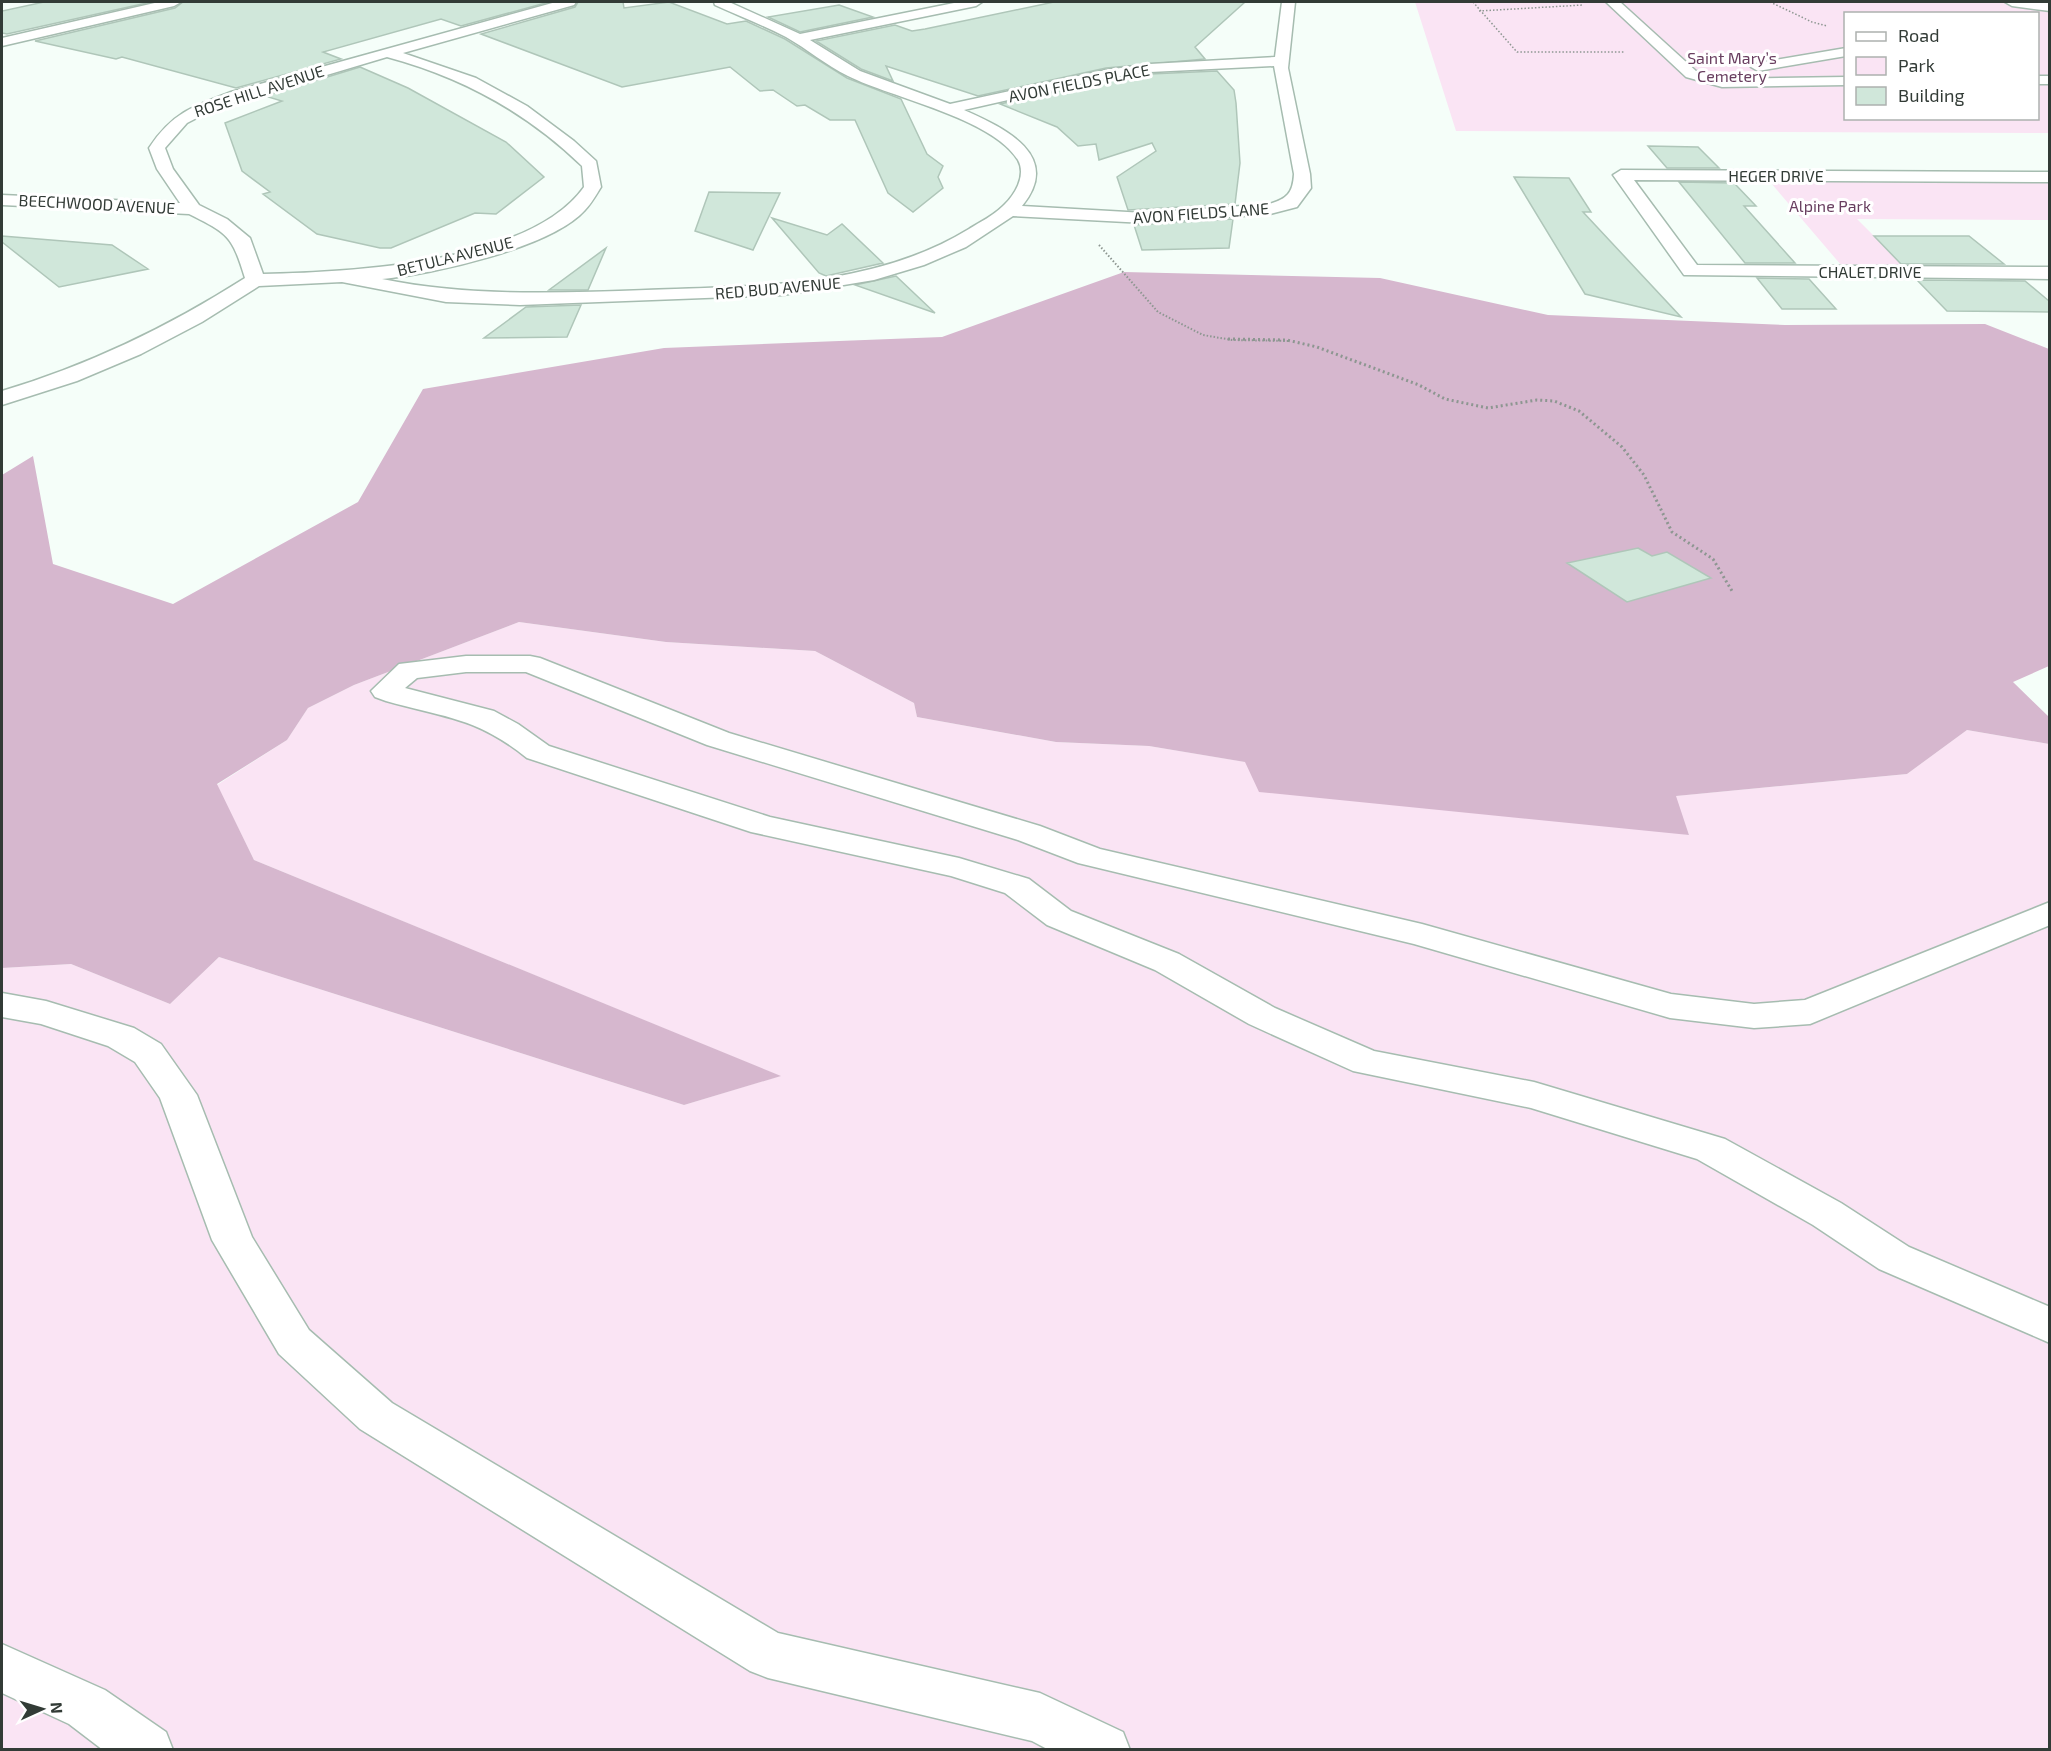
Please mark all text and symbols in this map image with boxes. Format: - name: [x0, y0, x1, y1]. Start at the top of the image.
- legend: [1844, 12, 2039, 120]
- text: Road: [1898, 24, 1939, 46]
- park label: Saint Mary’s Cemetery: [1687, 48, 1777, 85]
- text: Park: [1898, 54, 1935, 76]
- street label: AVON FIELDS PLACE: [1007, 59, 1151, 106]
- street label: ROSE HILL AVENUE: [192, 61, 326, 120]
- text: Building: [1898, 84, 1965, 106]
- street label: HEGER DRIVE: [1728, 166, 1824, 185]
- street label: BEECHWOOD AVENUE: [18, 190, 176, 217]
- park label: Alpine Park: [1789, 196, 1871, 215]
- street label: AVON FIELDS LANE: [1132, 198, 1270, 227]
- street label: BETULA AVENUE: [395, 232, 515, 279]
- street label: CHALET DRIVE: [1819, 262, 1921, 281]
- street label: RED BUD AVENUE: [714, 273, 842, 302]
- north arrow: [12, 1679, 72, 1739]
- text: N: [48, 1701, 67, 1714]

